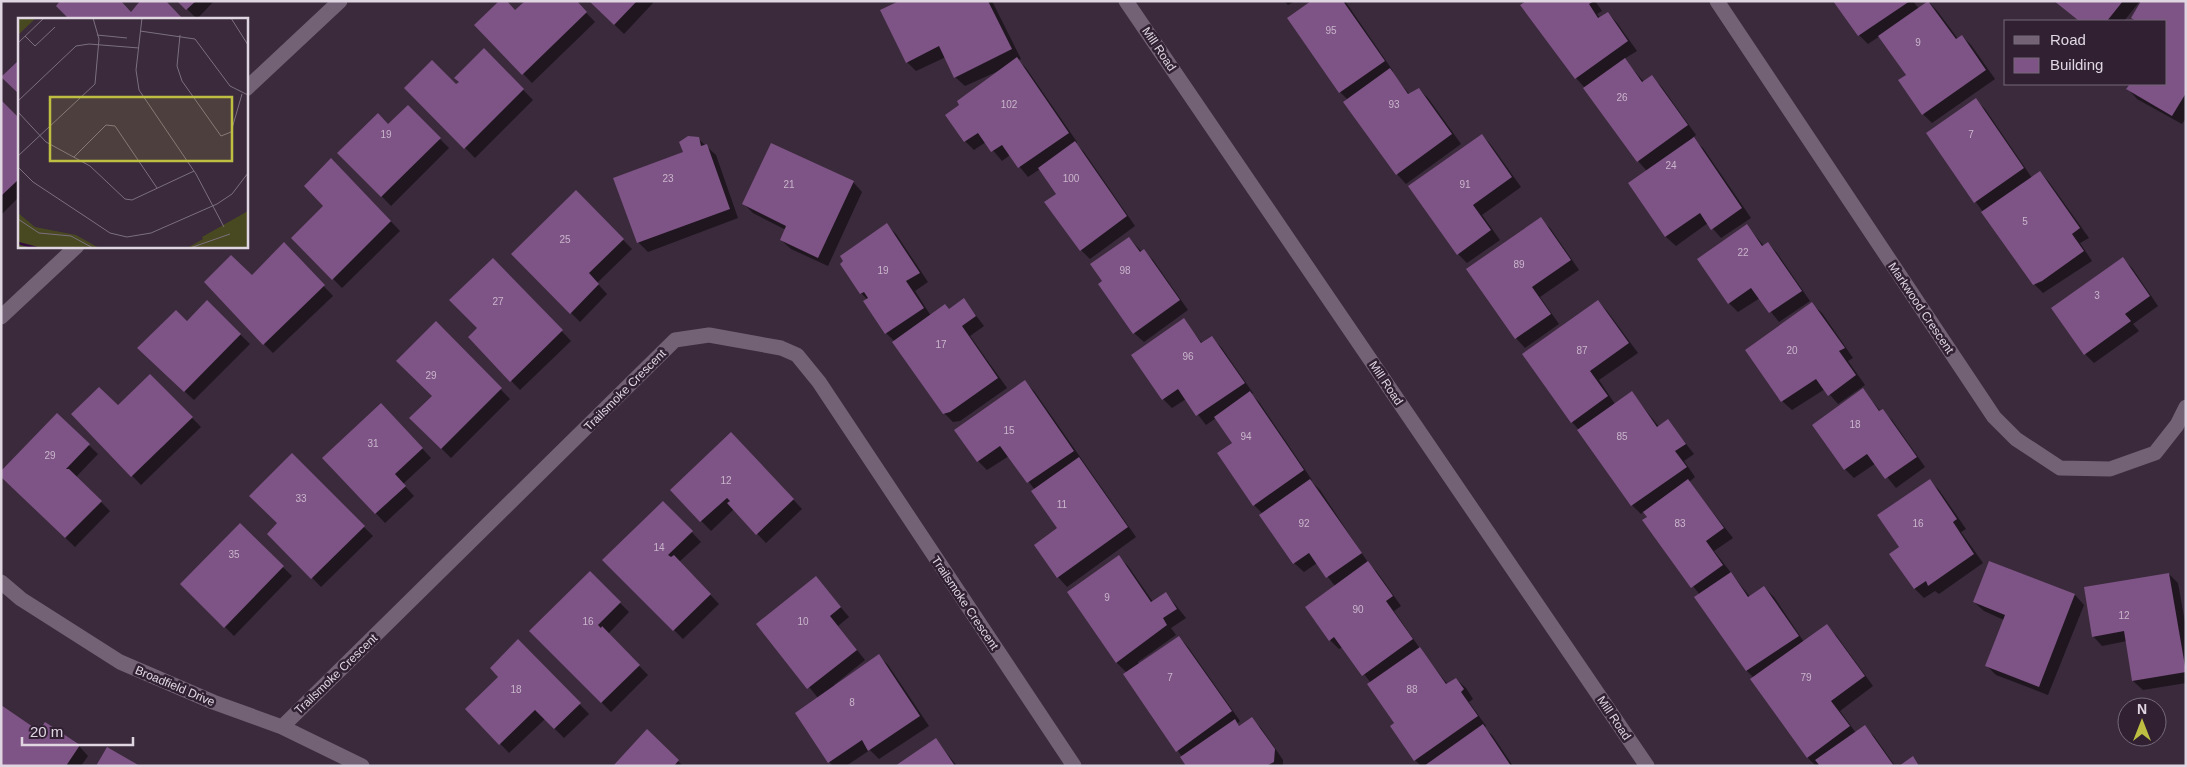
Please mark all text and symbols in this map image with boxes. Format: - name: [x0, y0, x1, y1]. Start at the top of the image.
- inset map: [18, 18, 248, 248]
- legend: [2004, 20, 2167, 85]
- street label: Mill Road: [1139, 24, 1179, 74]
- house number: 95: [1325, 25, 1337, 36]
- text: Road: [2050, 31, 2086, 48]
- house number: 9: [1915, 37, 1921, 48]
- text: Building: [2050, 56, 2103, 73]
- house number: 26: [1616, 92, 1628, 103]
- house number: 102: [1001, 99, 1018, 110]
- house number: 93: [1388, 99, 1400, 110]
- house number: 19: [380, 129, 392, 140]
- house number: 7: [1968, 129, 1974, 140]
- house number: 24: [1665, 160, 1677, 171]
- house number: 23: [662, 173, 674, 184]
- house number: 100: [1063, 173, 1080, 184]
- house number: 21: [783, 179, 795, 190]
- house number: 91: [1459, 179, 1471, 190]
- house number: 5: [2022, 216, 2028, 227]
- house number: 25: [559, 234, 571, 245]
- house number: 22: [1737, 247, 1749, 258]
- house number: 89: [1513, 259, 1525, 270]
- street label: Markwood Crescent: [1885, 260, 1957, 357]
- house number: 19: [877, 265, 889, 276]
- house number: 98: [1119, 265, 1131, 276]
- house number: 3: [2094, 290, 2100, 301]
- house number: 27: [492, 296, 504, 307]
- house number: 17: [935, 339, 947, 350]
- house number: 87: [1576, 345, 1588, 356]
- house number: 20: [1786, 345, 1798, 356]
- street label: Trailsmoke Crescent: [581, 346, 669, 434]
- house number: 96: [1182, 351, 1194, 362]
- street label: Mill Road: [1366, 358, 1406, 408]
- house number: 29: [425, 370, 437, 381]
- house number: 18: [1849, 419, 1861, 430]
- house number: 15: [1003, 425, 1015, 436]
- house number: 94: [1240, 431, 1252, 442]
- house number: 85: [1616, 431, 1628, 442]
- house number: 31: [367, 438, 379, 449]
- house number: 29: [44, 450, 56, 461]
- house number: 12: [720, 475, 732, 486]
- house number: 33: [295, 493, 307, 504]
- house number: 11: [1057, 499, 1068, 510]
- house number: 92: [1298, 518, 1310, 529]
- house number: 83: [1674, 518, 1686, 529]
- house number: 16: [1912, 518, 1924, 529]
- house number: 14: [653, 542, 665, 553]
- house number: 35: [228, 549, 240, 560]
- street label: Trailsmoke Crescent: [929, 554, 1002, 653]
- house number: 9: [1104, 592, 1110, 603]
- house number: 90: [1352, 604, 1364, 615]
- house number: 12: [2118, 610, 2130, 621]
- house number: 16: [582, 616, 594, 627]
- house number: 10: [797, 616, 809, 627]
- street label: Trailsmoke Crescent: [292, 630, 381, 717]
- street label: Broadfield Drive: [133, 663, 217, 709]
- house number: 7: [1167, 672, 1173, 683]
- house number: 79: [1800, 672, 1812, 683]
- house number: 18: [510, 684, 522, 695]
- house number: 88: [1406, 684, 1418, 695]
- street label: Mill Road: [1594, 693, 1634, 743]
- house number: 8: [849, 697, 855, 708]
- north arrow: [2117, 697, 2167, 747]
- text: N: [2137, 701, 2147, 717]
- scale bar: [22, 714, 134, 746]
- text: 20 m: [30, 723, 63, 740]

